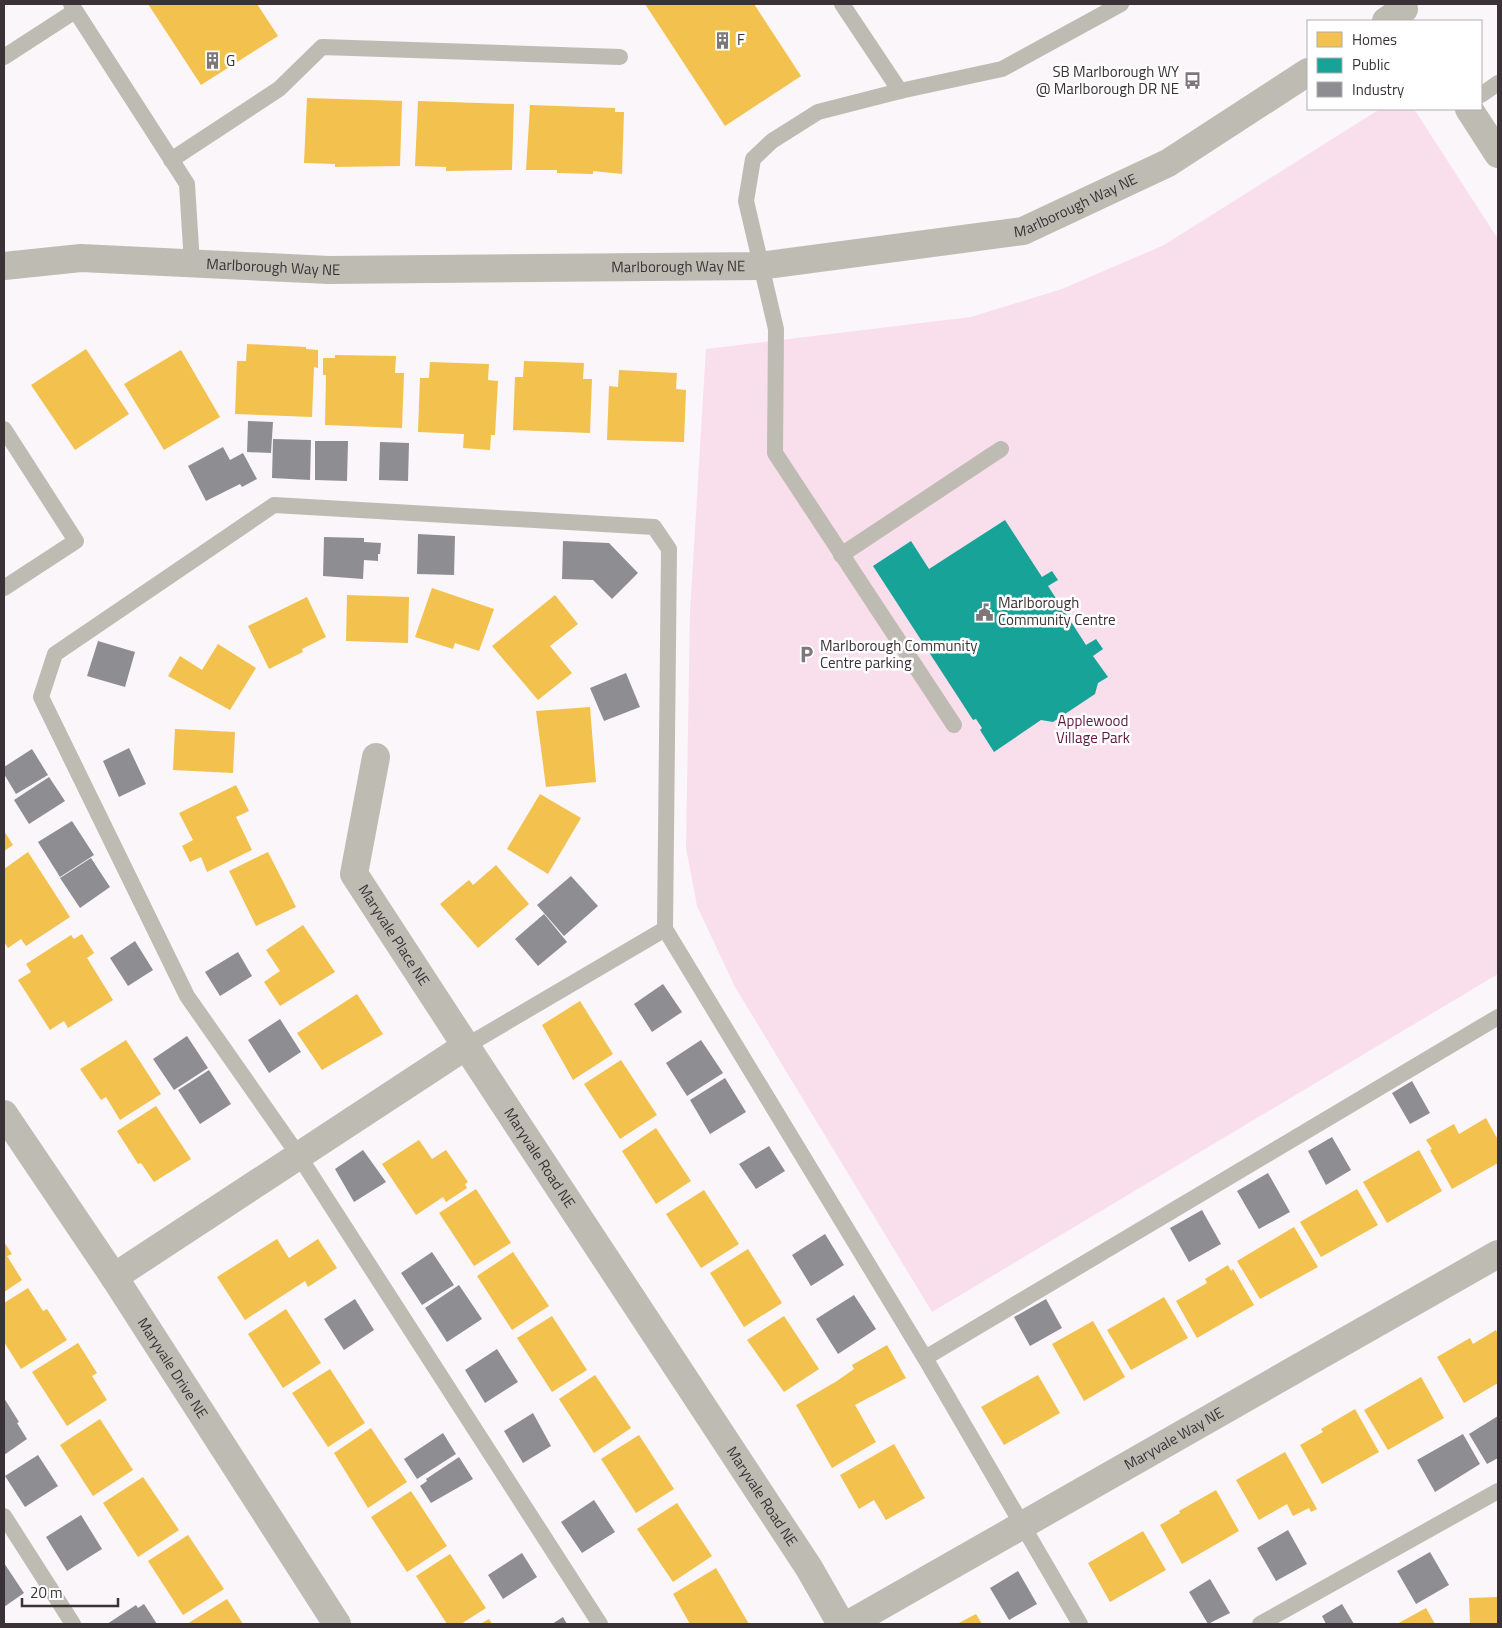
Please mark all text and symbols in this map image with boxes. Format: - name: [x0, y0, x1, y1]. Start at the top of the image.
- legend: [1307, 20, 1482, 110]
- place label: F: [737, 28, 745, 51]
- text: Homes: [1352, 28, 1397, 51]
- building icon: F: [713, 30, 733, 50]
- place label: G: [226, 49, 235, 72]
- building icon: G: [202, 51, 222, 71]
- text: Public: [1352, 53, 1390, 76]
- place label: SB Marlborough WY @ Marlborough DR NE: [1036, 60, 1179, 100]
- bus stop icon: SB Marlborough WY @ Marlborough DR NE: [1183, 71, 1203, 91]
- text: Industry: [1352, 78, 1404, 101]
- street label: Marlborough Way NE: [1012, 167, 1141, 243]
- street label: Marlborough Way NE: [206, 252, 340, 281]
- street label: Marlborough Way NE: [611, 254, 745, 278]
- place label: Marlborough Community Centre: [998, 591, 1116, 631]
- public building icon: Marlborough Community Centre: [974, 602, 994, 622]
- place label: Marlborough Community Centre parking: [820, 634, 977, 674]
- parking icon: Marlborough Community Centre parking: [796, 645, 816, 665]
- park label: Applewood Village Park: [1056, 709, 1130, 749]
- street label: Maryvale Place NE: [353, 879, 436, 990]
- street label: Maryvale Road NE: [499, 1103, 581, 1212]
- street label: Maryvale Drive NE: [132, 1313, 214, 1423]
- street label: Maryvale Way NE: [1120, 1401, 1228, 1476]
- street label: Maryvale Road NE: [721, 1441, 804, 1551]
- scale bar: [22, 1576, 119, 1608]
- text: 20 m: [30, 1581, 63, 1604]

